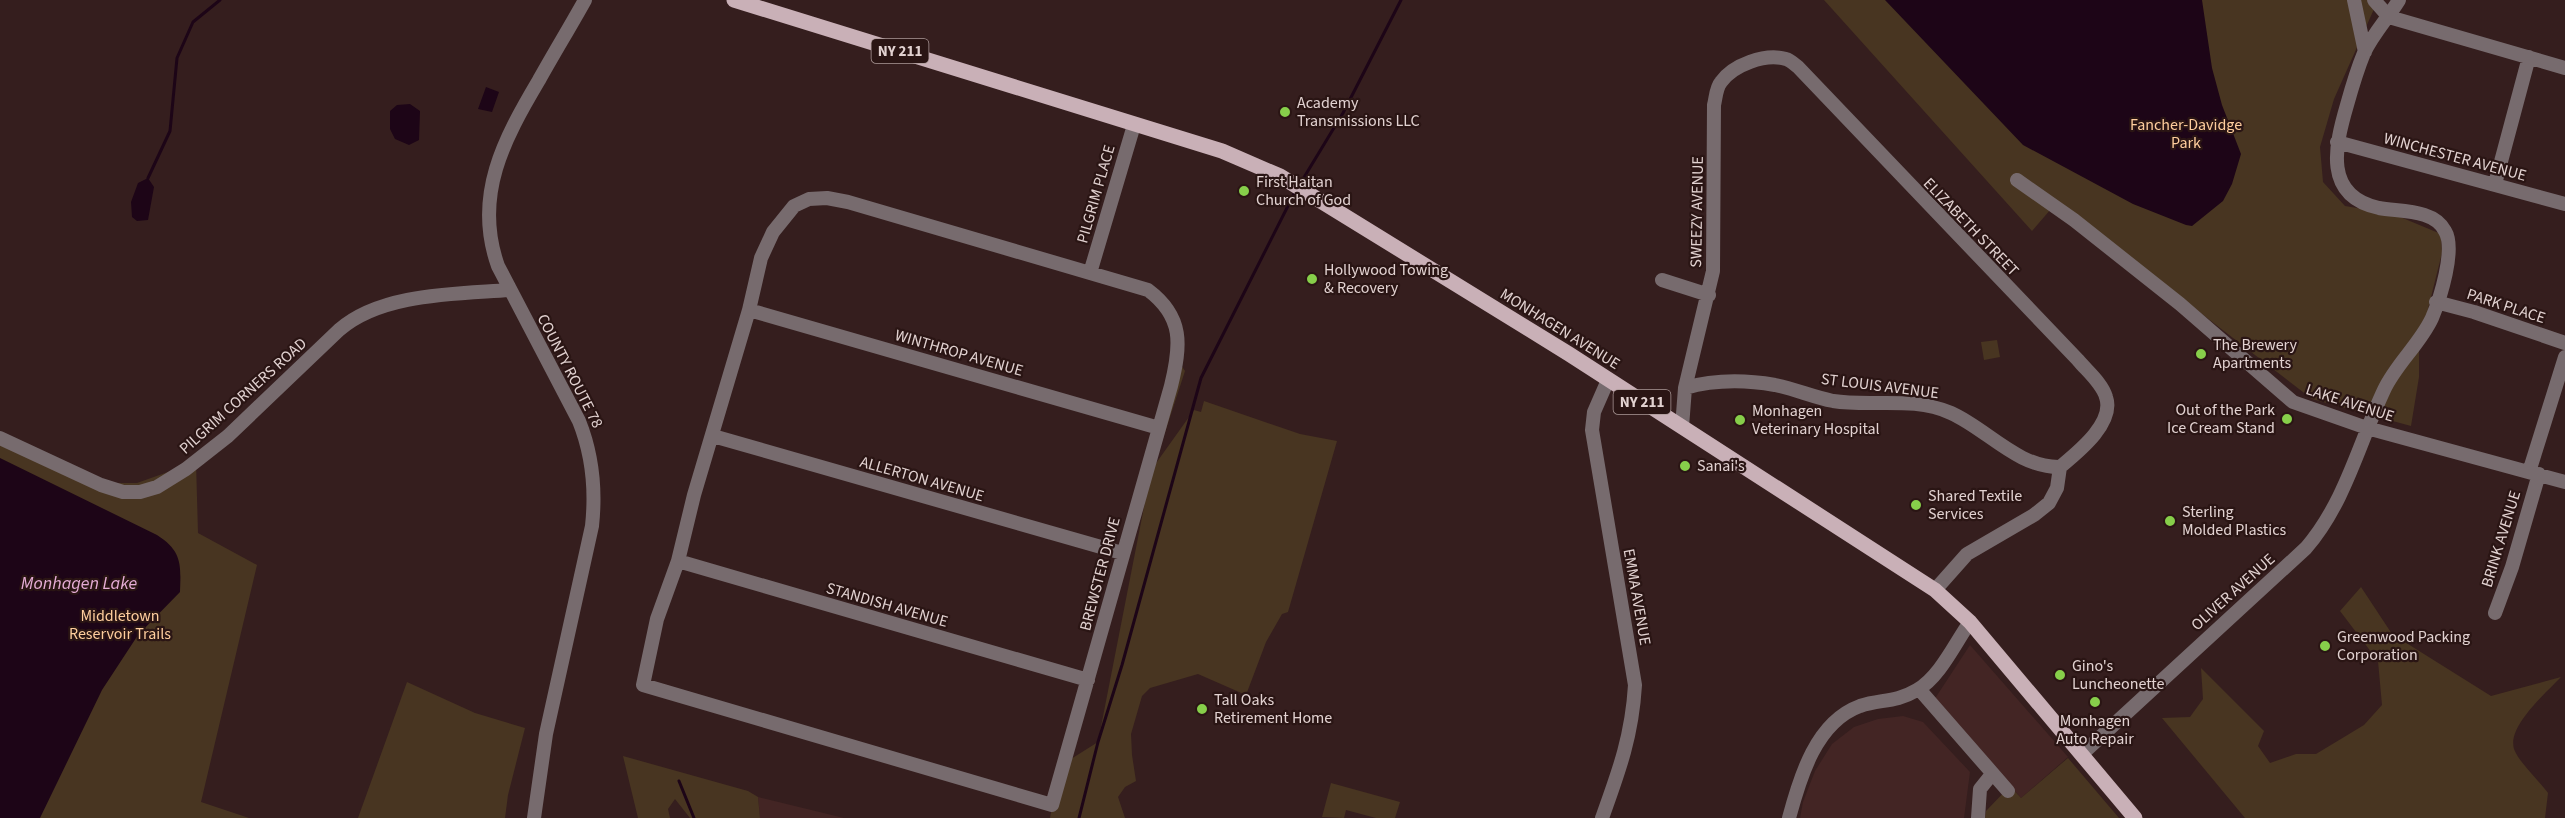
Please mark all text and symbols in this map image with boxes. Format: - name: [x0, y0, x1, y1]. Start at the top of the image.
- road number: NY 211: [872, 39, 928, 63]
- place label: Academy Transmissions LLC: [1297, 92, 1420, 132]
- marker: Academy Transmissions LLC: [1278, 105, 1292, 119]
- park label: Fancher-Davidge Park: [2130, 114, 2242, 154]
- street label: WINCHESTER AVENUE: [2381, 127, 2529, 187]
- street label: PILGRIM PLACE: [1071, 142, 1121, 246]
- street label: SWEEZY AVENUE: [1685, 156, 1709, 268]
- place label: First Haitan Church of God: [1256, 171, 1351, 211]
- street label: ELIZABETH STREET: [1918, 173, 2024, 281]
- marker: First Haitan Church of God: [1237, 184, 1251, 198]
- place label: Hollywood Towing & Recovery: [1324, 259, 1448, 299]
- marker: Hollywood Towing & Recovery: [1305, 272, 1319, 286]
- street label: MONHAGEN AVENUE: [1496, 283, 1624, 375]
- street label: PARK PLACE: [2464, 283, 2548, 329]
- street label: COUNTY ROUTE 78: [532, 310, 608, 432]
- street label: WINTHROP AVENUE: [892, 324, 1026, 382]
- street label: PILGRIM CORNERS ROAD: [174, 333, 312, 459]
- place label: The Brewery Apartments: [2213, 334, 2298, 374]
- marker: The Brewery Apartments: [2194, 347, 2208, 361]
- street label: ST LOUIS AVENUE: [1820, 368, 1940, 404]
- street label: LAKE AVENUE: [2303, 378, 2397, 428]
- road number: NY 211: [1614, 390, 1670, 414]
- place label: Out of the Park Ice Cream Stand: [2167, 399, 2275, 439]
- place label: Monhagen Veterinary Hospital: [1752, 400, 1880, 440]
- marker: Out of the Park Ice Cream Stand: [2280, 412, 2294, 426]
- marker: Monhagen Veterinary Hospital: [1733, 413, 1747, 427]
- street label: ALLERTON AVENUE: [857, 451, 987, 507]
- place label: Sanai's: [1697, 455, 1745, 477]
- marker: Sanai's: [1678, 459, 1692, 473]
- place label: Shared Textile Services: [1928, 485, 2022, 525]
- street label: BRINK AVENUE: [2476, 488, 2526, 590]
- marker: Shared Textile Services: [1909, 498, 1923, 512]
- place label: Sterling Molded Plastics: [2182, 501, 2287, 541]
- marker: Sterling Molded Plastics: [2163, 514, 2177, 528]
- street label: BREWSTER DRIVE: [1074, 515, 1126, 633]
- street label: EMMA AVENUE: [1618, 547, 1656, 647]
- street label: OLIVER AVENUE: [2186, 548, 2280, 636]
- water label: Monhagen Lake: [21, 571, 138, 596]
- street label: STANDISH AVENUE: [824, 577, 950, 633]
- park label: Middletown Reservoir Trails: [69, 605, 171, 645]
- place label: Greenwood Packing Corporation: [2337, 626, 2470, 666]
- marker: Greenwood Packing Corporation: [2318, 639, 2332, 653]
- place label: Gino's Luncheonette: [2072, 655, 2164, 695]
- marker: Gino's Luncheonette: [2053, 668, 2067, 682]
- place label: Tall Oaks Retirement Home: [1214, 689, 1332, 729]
- marker: Monhagen Auto Repair: [2088, 695, 2102, 709]
- marker: Tall Oaks Retirement Home: [1195, 702, 1209, 716]
- place label: Monhagen Auto Repair: [2056, 710, 2134, 750]

